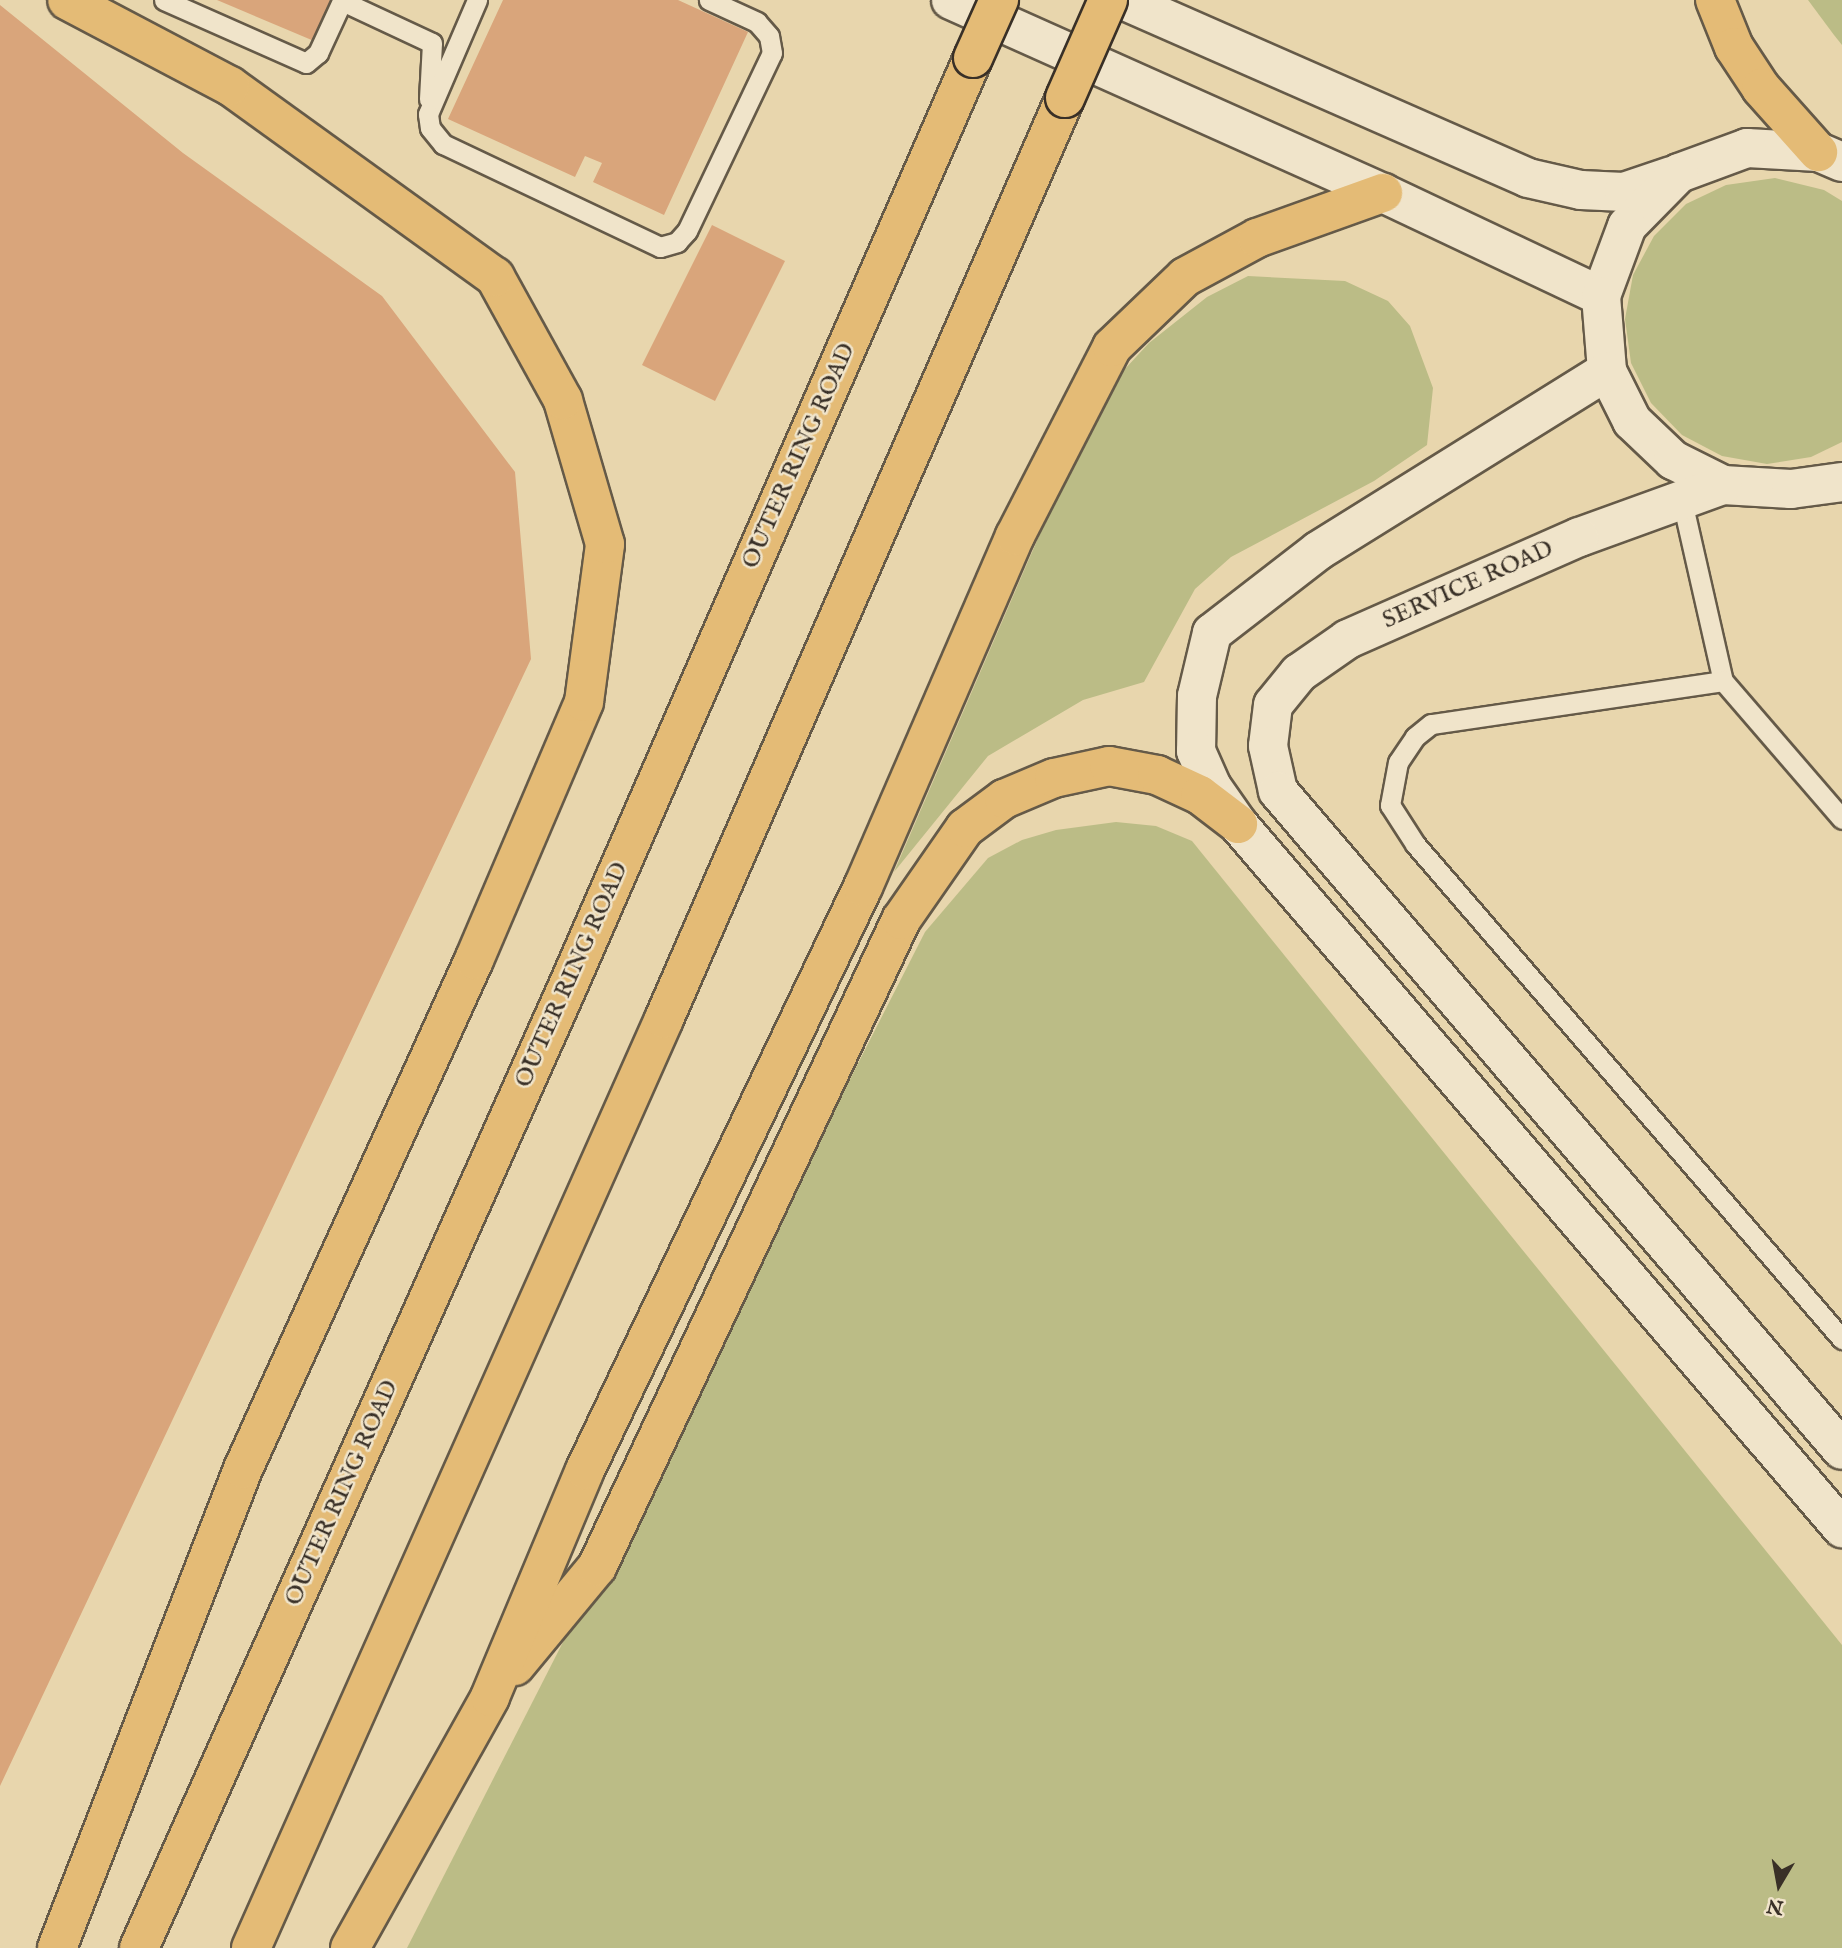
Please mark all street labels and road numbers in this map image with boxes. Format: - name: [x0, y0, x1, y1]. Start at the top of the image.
- street label: OUTER RING ROAD: [736, 339, 862, 573]
- street label: SERVICE ROAD: [1378, 534, 1558, 636]
- street label: OUTER RING ROAD: [509, 858, 635, 1092]
- street label: OUTER RING ROAD: [279, 1376, 405, 1610]

